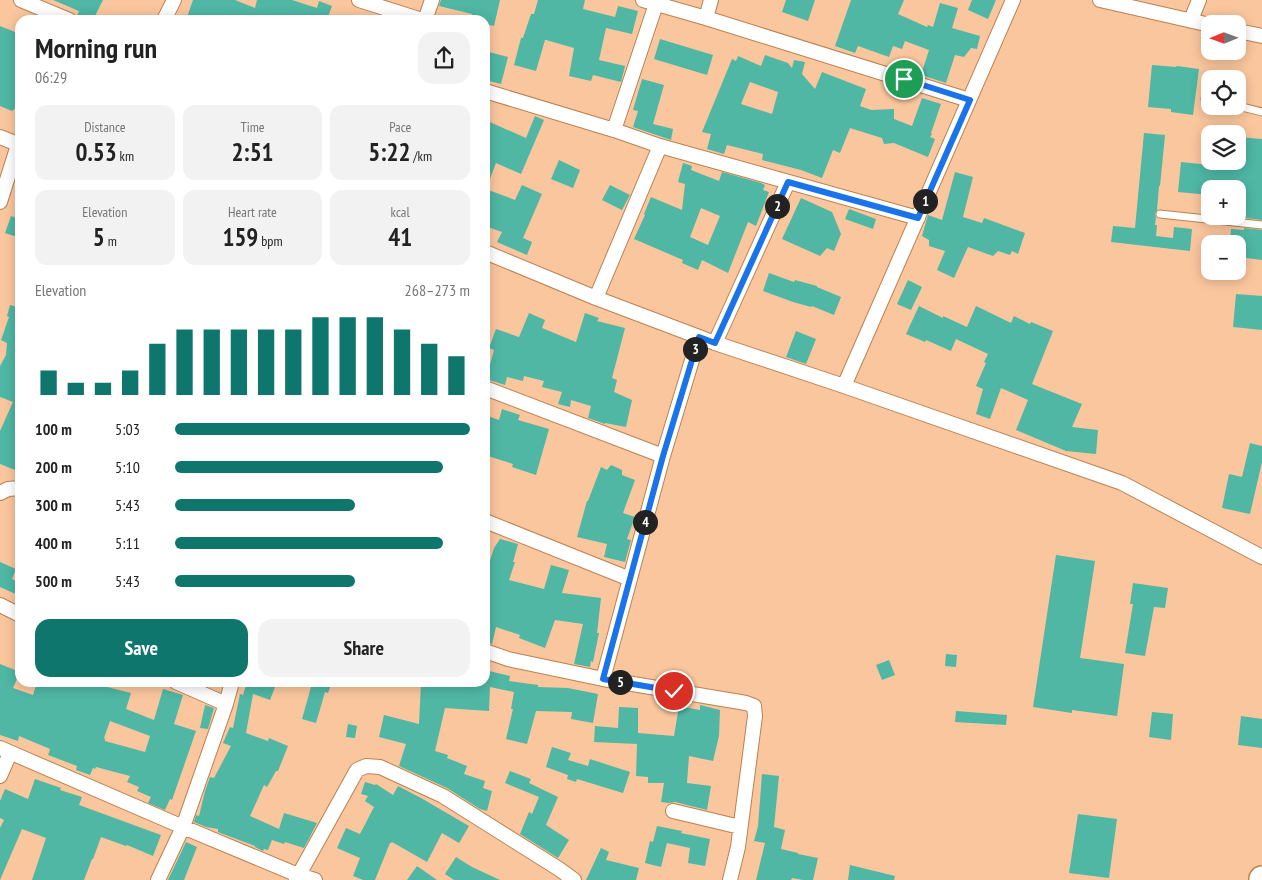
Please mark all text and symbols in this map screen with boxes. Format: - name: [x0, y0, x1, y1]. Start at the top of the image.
- north arrow: [1201, 15, 1246, 60]
- map controls: [1201, 15, 1246, 280]
- text: Morning run: [35, 29, 157, 66]
- button: share: [418, 32, 470, 84]
- pin: [883, 58, 925, 100]
- icon: arrive: [890, 65, 918, 93]
- text: 06:29: [35, 67, 67, 87]
- button: locate: [1201, 70, 1246, 115]
- text: Distance: [84, 118, 125, 136]
- text: Time: [240, 118, 265, 136]
- text: Pace: [389, 118, 411, 136]
- button: layers: [1201, 125, 1246, 170]
- text: 0.53: [75, 136, 117, 168]
- text: 2:51: [231, 136, 274, 168]
- text: 5:22: [368, 136, 410, 168]
- text: km: [117, 147, 134, 165]
- text: /km: [410, 147, 432, 165]
- button: +: [1201, 180, 1246, 225]
- pin: 1: [912, 188, 938, 214]
- text: 1: [922, 192, 929, 210]
- pin: 2: [764, 194, 790, 218]
- text: 2: [774, 197, 781, 215]
- text: Elevation: [82, 203, 127, 221]
- text: Heart rate: [228, 203, 277, 221]
- text: kcal: [391, 203, 410, 221]
- text: 5: [93, 221, 105, 253]
- text: 159: [222, 221, 258, 253]
- text: 41: [388, 221, 412, 253]
- text: m: [105, 232, 117, 250]
- text: bpm: [258, 232, 283, 250]
- button: −: [1201, 235, 1246, 280]
- text: Elevation: [35, 280, 86, 300]
- text: 268–273 m: [405, 280, 470, 300]
- pin: 3: [682, 336, 708, 362]
- text: 3: [692, 340, 699, 358]
- text: 100 m: [35, 419, 72, 439]
- text: 5:03: [115, 419, 140, 439]
- text: 200 m: [35, 457, 72, 477]
- text: 5:10: [115, 457, 140, 477]
- text: 300 m: [35, 495, 72, 515]
- text: 5:43: [115, 495, 140, 515]
- pin: 4: [632, 510, 658, 534]
- text: 4: [642, 513, 649, 531]
- text: 400 m: [35, 533, 72, 553]
- text: 5:11: [115, 533, 140, 553]
- text: 500 m: [35, 571, 72, 591]
- text: 5:43: [115, 571, 140, 591]
- button: Save: [35, 619, 248, 677]
- button: Share: [258, 619, 470, 677]
- pin: 5: [608, 670, 632, 694]
- pin: [653, 670, 695, 712]
- text: 5: [617, 673, 624, 691]
- icon: check: [660, 677, 688, 705]

